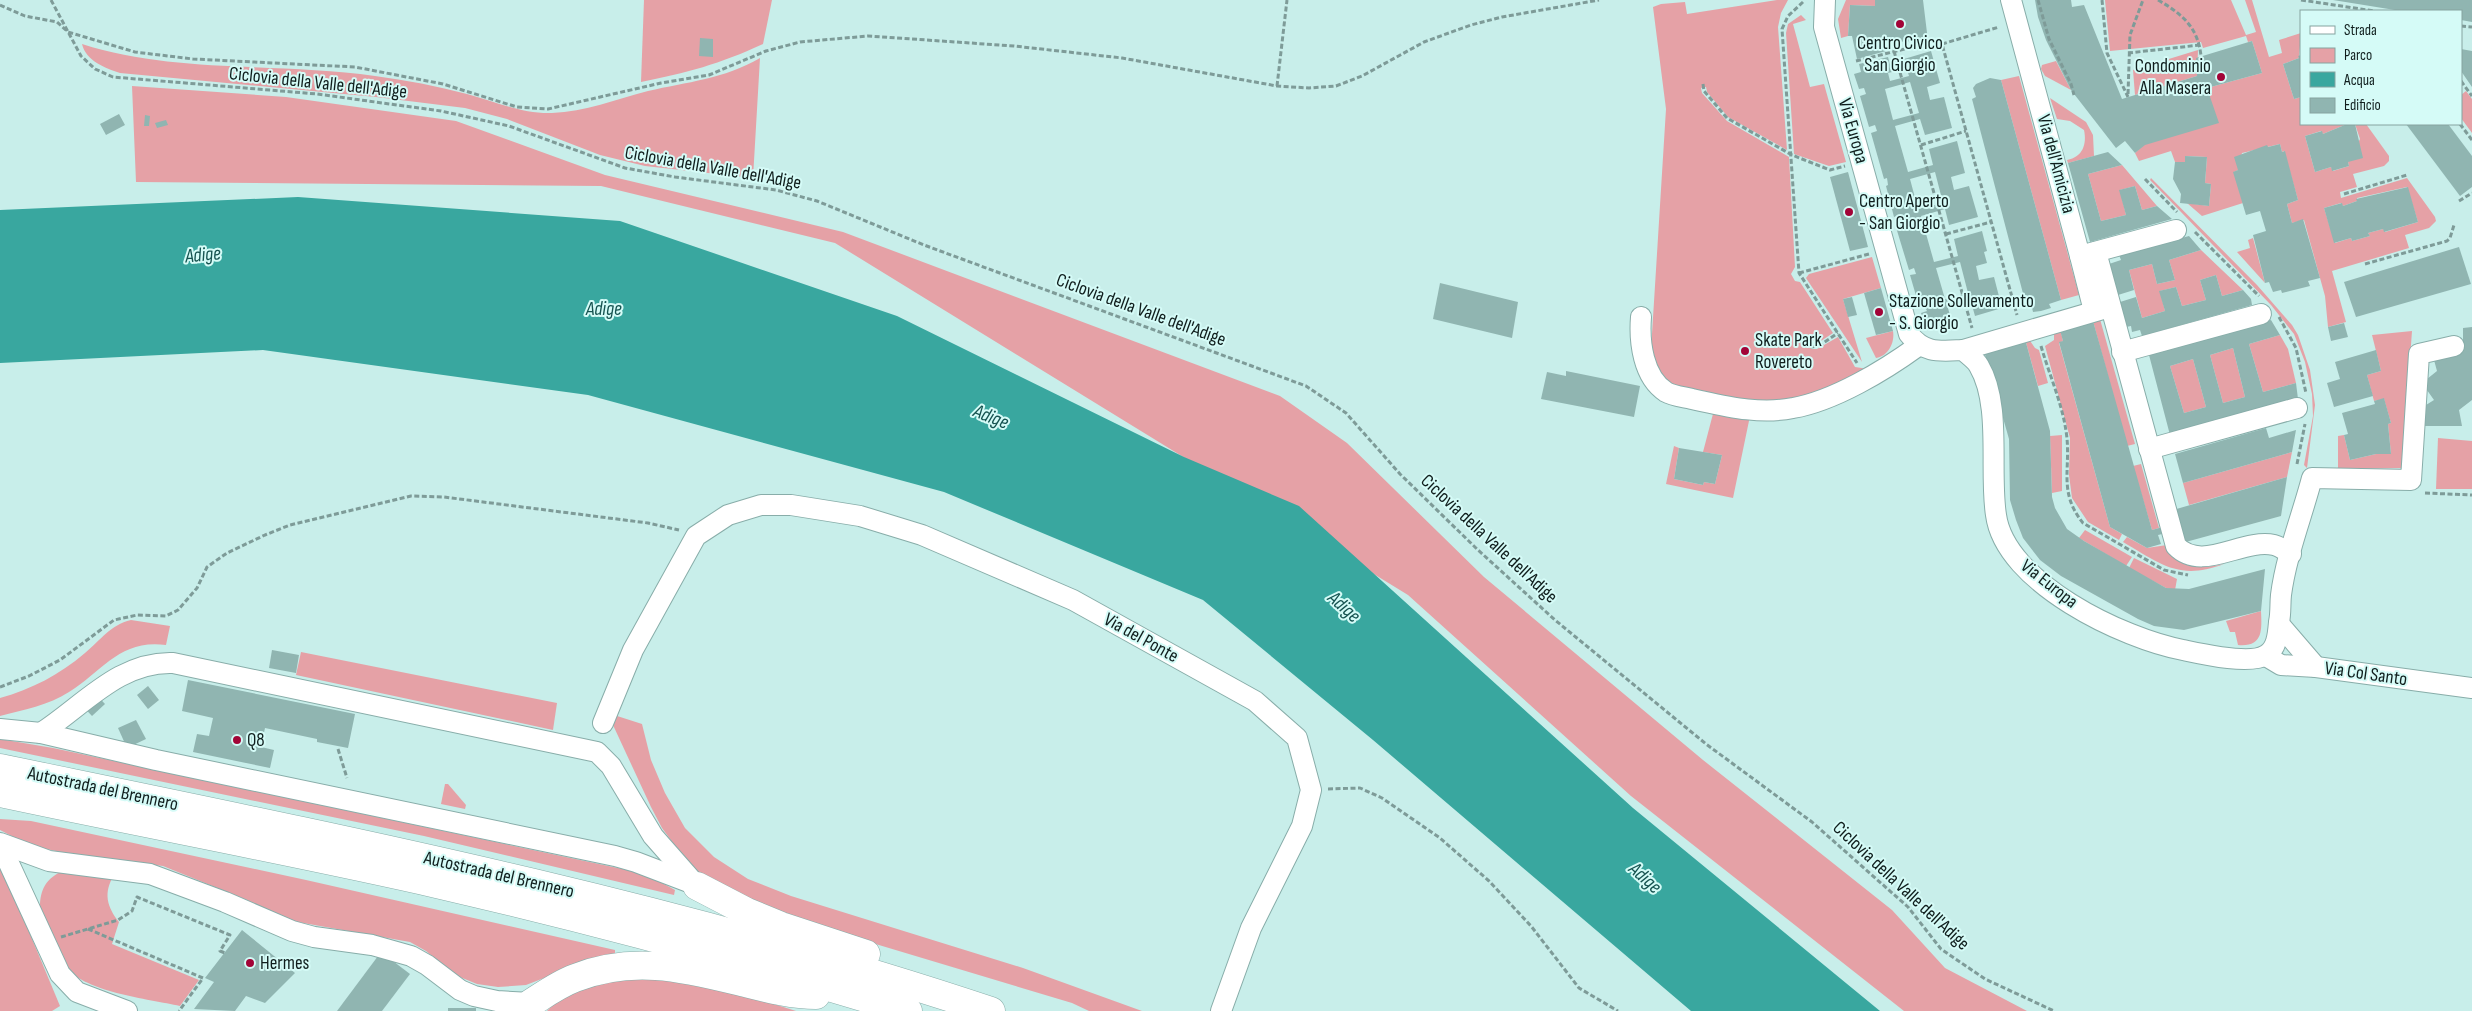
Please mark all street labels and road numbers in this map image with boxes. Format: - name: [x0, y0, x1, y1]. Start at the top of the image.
- street label: Ciclovia della Valle dell'Adige: [228, 62, 408, 104]
- street label: Via Europa: [1833, 96, 1873, 166]
- street label: Via dell'Amicizia: [2032, 112, 2080, 216]
- street label: Ciclovia della Valle dell'Adige: [623, 141, 803, 195]
- street label: Ciclovia della Valle dell'Adige: [1053, 269, 1229, 351]
- street label: Ciclovia della Valle dell'Adige: [1416, 470, 1562, 608]
- street label: Via Europa: [2016, 555, 2082, 613]
- street label: Via del Ponte: [1100, 608, 1182, 668]
- street label: Via Col Santo: [2323, 657, 2409, 691]
- street label: Autostrada del Brennero: [25, 762, 180, 816]
- street label: Ciclovia della Valle dell'Adige: [1828, 817, 1974, 955]
- street label: Autostrada del Brennero: [421, 846, 576, 903]

